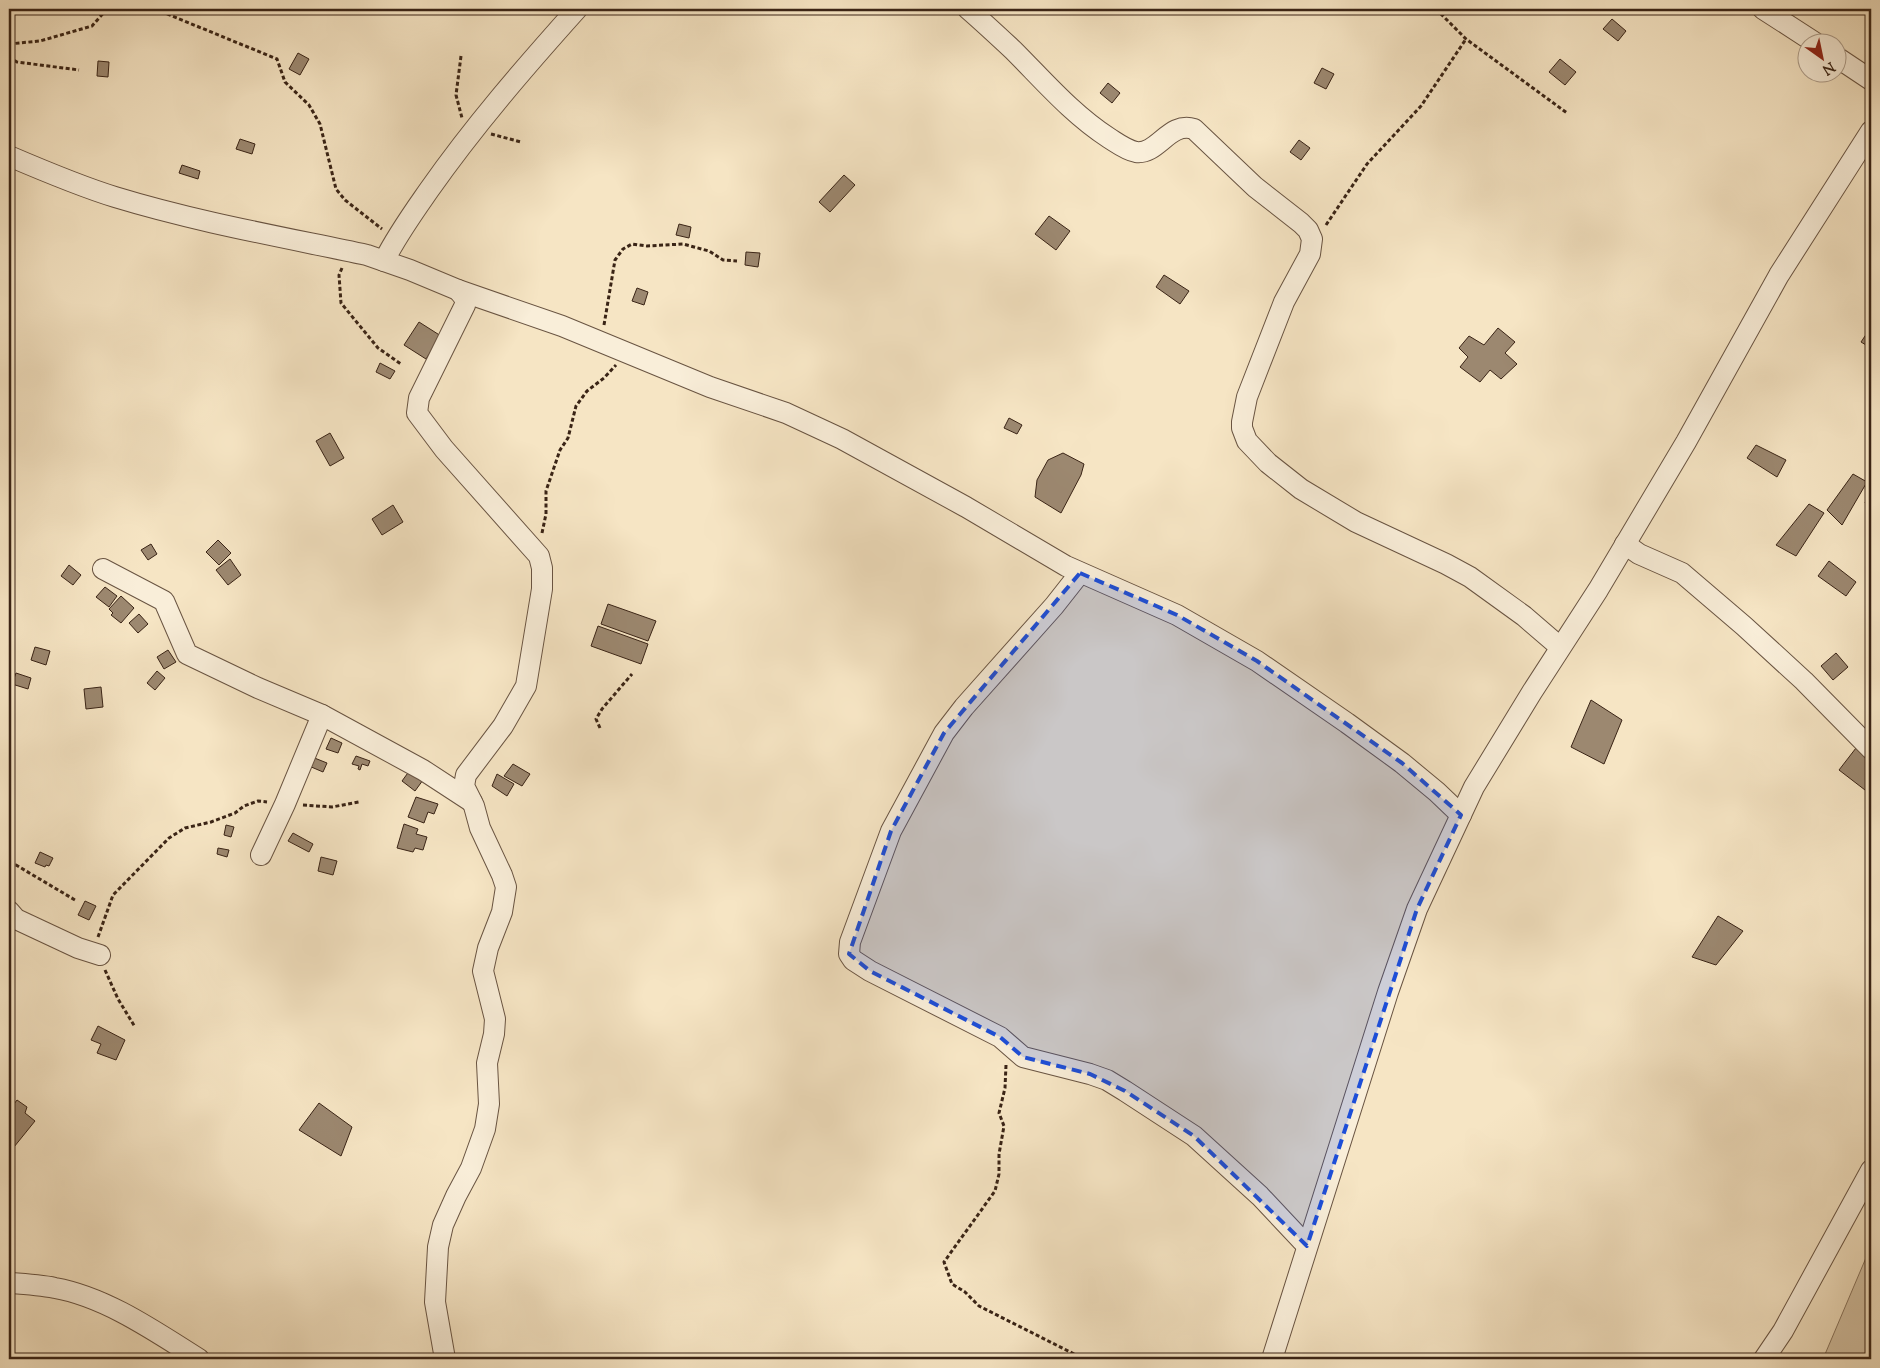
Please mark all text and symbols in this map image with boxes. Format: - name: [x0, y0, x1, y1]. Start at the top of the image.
- north arrow: [1798, 32, 1848, 82]
- text: N: [1818, 56, 1838, 79]

